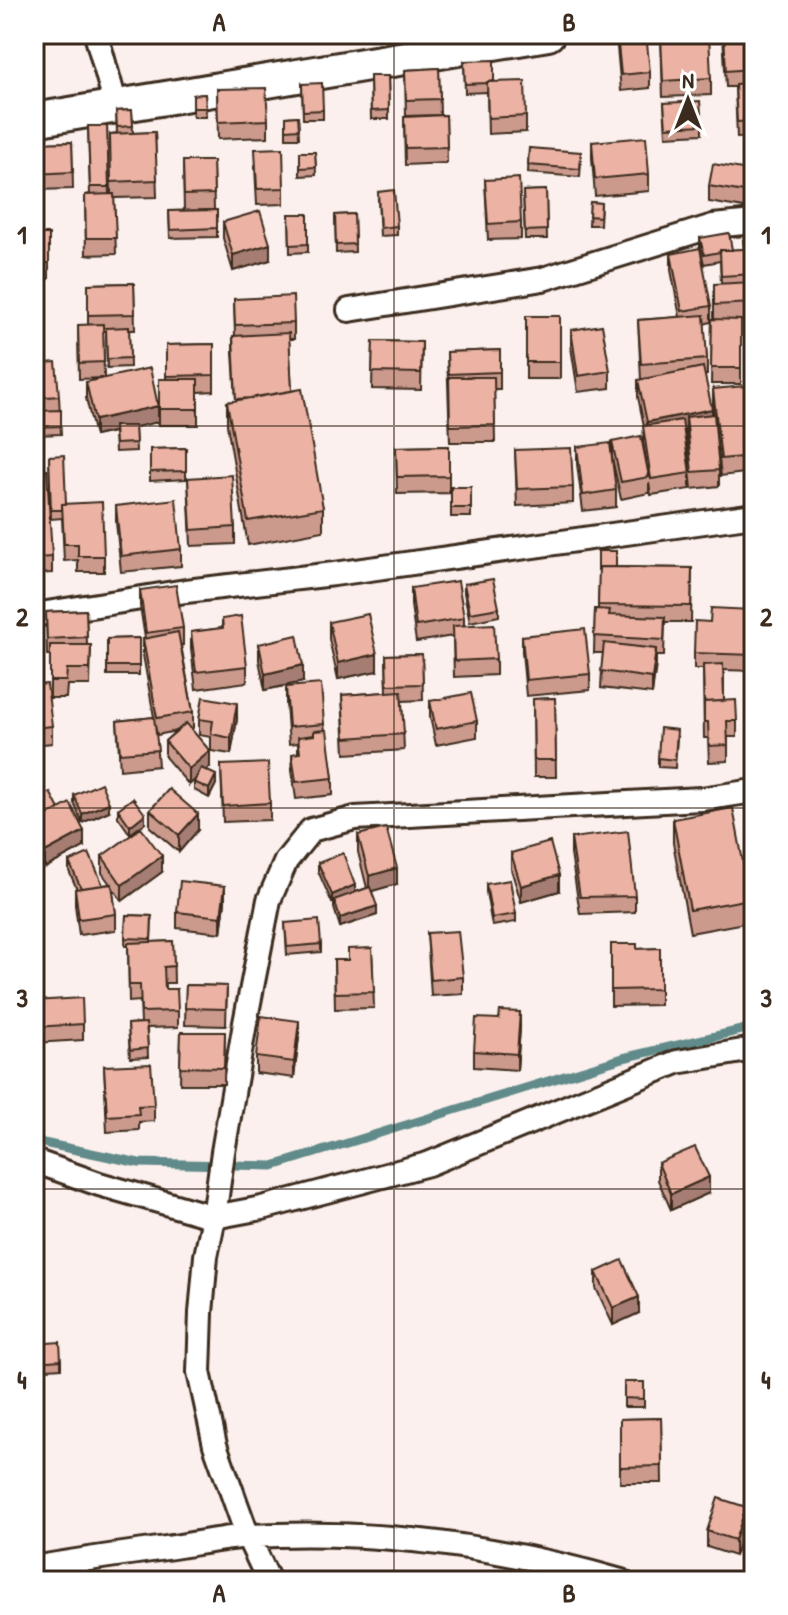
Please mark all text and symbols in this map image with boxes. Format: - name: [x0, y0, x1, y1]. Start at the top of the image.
- text: A: [213, 4, 226, 39]
- text: B: [562, 4, 576, 39]
- north arrow: [648, 60, 728, 140]
- text: N: [682, 65, 694, 95]
- text: 1: [17, 217, 27, 252]
- text: 1: [761, 217, 771, 252]
- text: 2: [16, 599, 29, 634]
- text: 2: [760, 599, 773, 634]
- text: 3: [16, 980, 28, 1015]
- text: 3: [760, 980, 772, 1015]
- text: 4: [17, 1362, 27, 1397]
- text: 4: [761, 1362, 771, 1397]
- text: A: [213, 1575, 226, 1610]
- text: B: [562, 1575, 576, 1610]

